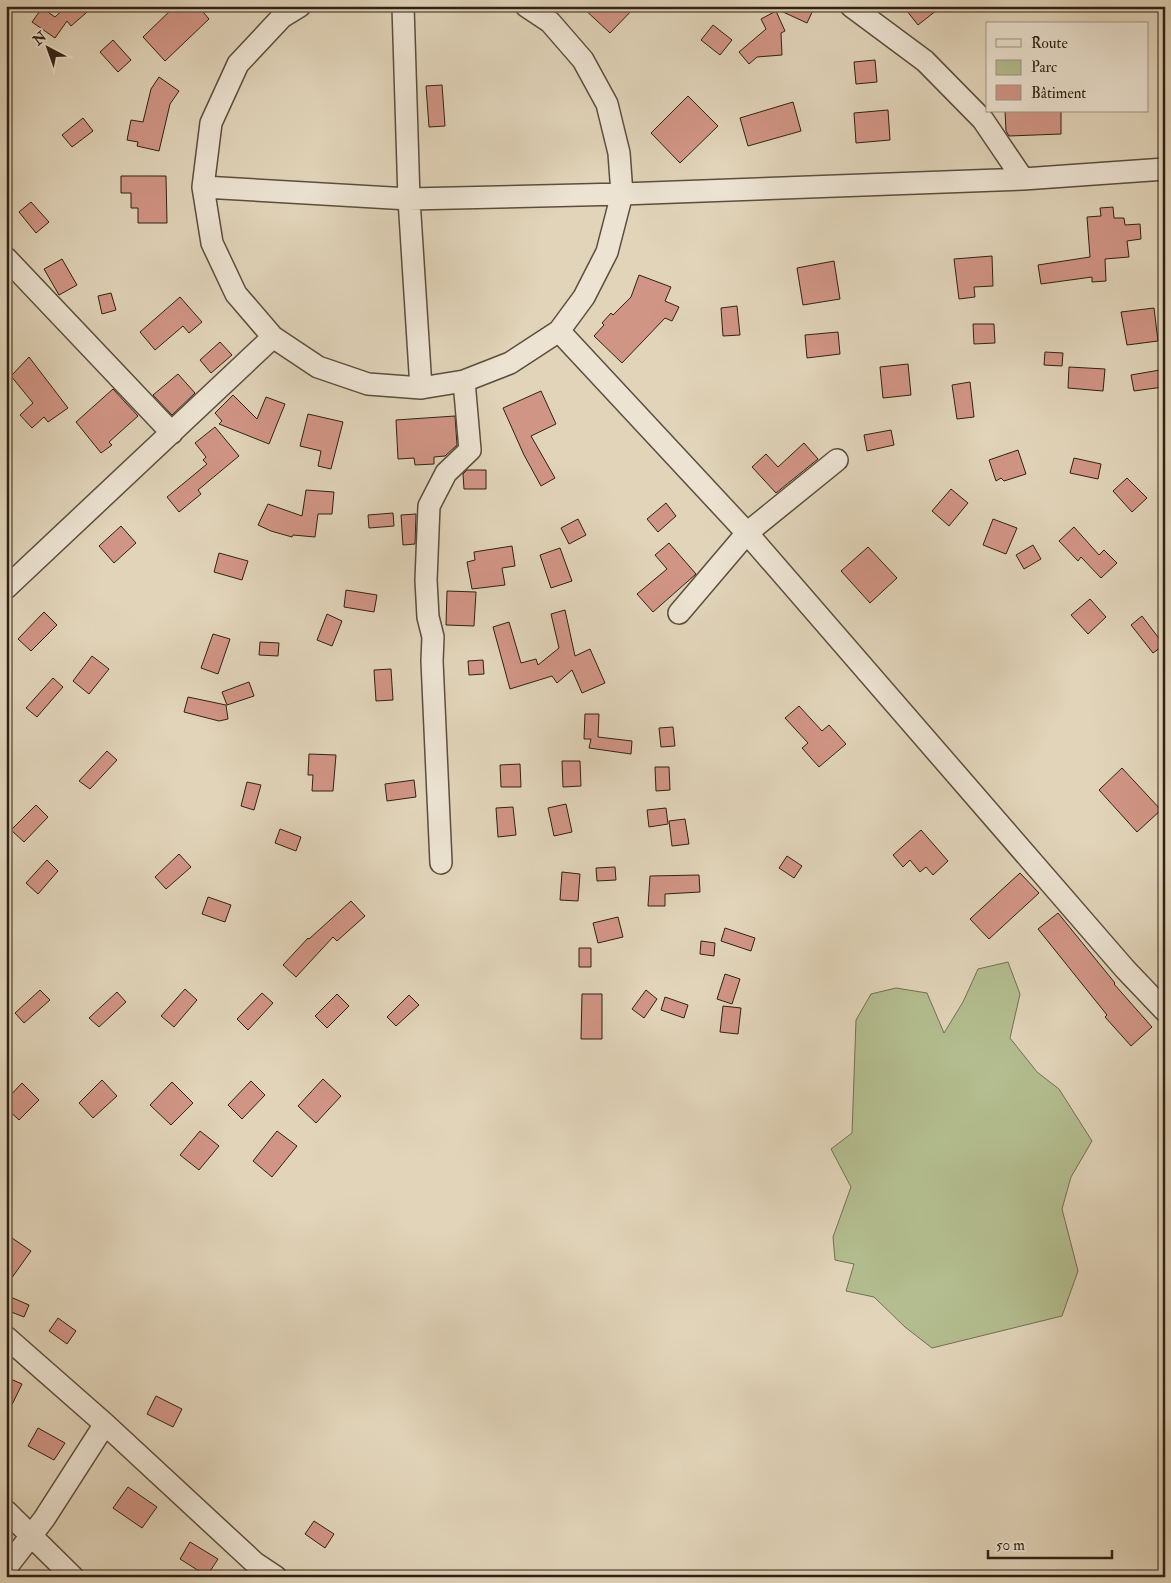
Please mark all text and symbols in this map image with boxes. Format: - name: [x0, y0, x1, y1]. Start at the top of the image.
- north arrow: [22, 22, 72, 72]
- legend: [986, 22, 1148, 112]
- text: N: [29, 28, 50, 50]
- text: Route: [1031, 34, 1068, 53]
- text: Parc: [1031, 58, 1057, 77]
- text: Bâtiment: [1031, 84, 1086, 103]
- scale bar: [988, 1528, 1112, 1560]
- text: 50 m: [996, 1536, 1025, 1555]

